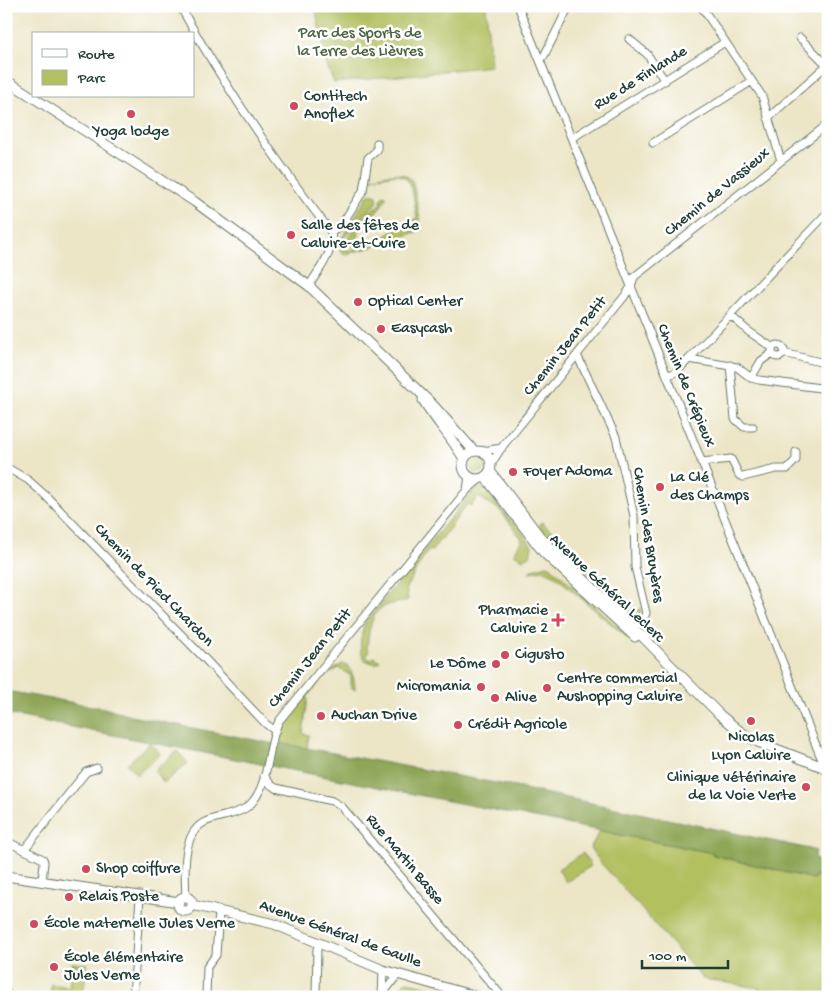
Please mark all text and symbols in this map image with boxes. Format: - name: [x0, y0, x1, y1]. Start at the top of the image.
- park label: Parc des Sports de la Terre des Lièvres: [297, 25, 424, 62]
- legend: [32, 32, 195, 98]
- street label: Rue de Finlande: [591, 42, 692, 115]
- text: Route: [78, 46, 115, 64]
- text: Parc: [77, 70, 106, 88]
- place label: Contitech Anoflex: [304, 88, 368, 125]
- marker: Contitech Anoflex: [288, 100, 300, 112]
- marker: Yoga lodge: [125, 108, 137, 120]
- place label: Yoga lodge: [91, 123, 170, 142]
- street label: Chemin de Vassieux: [661, 144, 775, 241]
- place label: Salle des fêtes de Caluire-et-Cuire: [301, 217, 420, 254]
- marker: Salle des fêtes de Caluire-et-Cuire: [285, 229, 297, 241]
- street label: Chemin Jean Petit: [520, 292, 613, 401]
- place label: Optical Center: [368, 293, 463, 312]
- marker: Optical Center: [352, 296, 364, 308]
- place label: Easycash: [391, 320, 453, 339]
- street label: Chemin de Crépieux: [652, 322, 719, 451]
- marker: Easycash: [375, 323, 387, 335]
- place label: Foyer Adoma: [522, 463, 614, 482]
- marker: Foyer Adoma: [507, 466, 519, 478]
- street label: Chemin des Bruyères: [627, 466, 667, 605]
- place label: La Clé des Champs: [670, 469, 750, 506]
- marker: La Clé des Champs: [654, 481, 666, 493]
- street label: Chemin de Pied Chardon: [89, 520, 217, 652]
- street label: Avenue Général Leclerc: [545, 531, 668, 648]
- place label: Pharmacie Caluire 2: [478, 602, 549, 639]
- street label: Chemin Jean Petit: [265, 604, 358, 713]
- marker: Pharmacie Caluire 2: [552, 614, 564, 626]
- place label: Cigusto: [515, 646, 564, 665]
- marker: Cigusto: [499, 649, 511, 661]
- place label: Le Dôme: [430, 655, 487, 674]
- marker: Le Dôme: [490, 658, 502, 670]
- place label: Centre commercial Aushopping Caluire: [557, 670, 683, 707]
- place label: Micromania: [397, 678, 472, 697]
- marker: Micromania: [475, 681, 487, 693]
- marker: Centre commercial Aushopping Caluire: [541, 682, 553, 694]
- place label: Alive: [505, 689, 537, 708]
- marker: Alive: [489, 692, 501, 704]
- place label: Auchan Drive: [331, 707, 418, 726]
- marker: Auchan Drive: [315, 710, 327, 722]
- marker: Nicolas Lyon Caluire: [745, 715, 757, 727]
- place label: Crédit Agricole: [468, 716, 568, 735]
- marker: Crédit Agricole: [452, 719, 464, 731]
- place label: Nicolas Lyon Caluire: [711, 729, 791, 766]
- place label: Clinique vétérinaire de la Voie Verte: [667, 769, 797, 806]
- marker: Clinique vétérinaire de la Voie Verte: [800, 781, 812, 793]
- street label: Rue Martin Basse: [361, 811, 448, 910]
- place label: Shop coiffure: [96, 860, 181, 879]
- marker: Shop coiffure: [80, 863, 92, 875]
- place label: Relais Poste: [79, 888, 160, 907]
- marker: Relais Poste: [63, 891, 75, 903]
- street label: Avenue Général de Gaulle: [256, 897, 424, 973]
- place label: École maternelle Jules Verne: [44, 915, 236, 934]
- marker: École maternelle Jules Verne: [28, 918, 40, 930]
- scale bar: [642, 938, 728, 970]
- text: 100 m: [648, 948, 687, 966]
- place label: École élémentaire Jules Verne: [64, 949, 184, 986]
- marker: École élémentaire Jules Verne: [48, 961, 60, 973]

